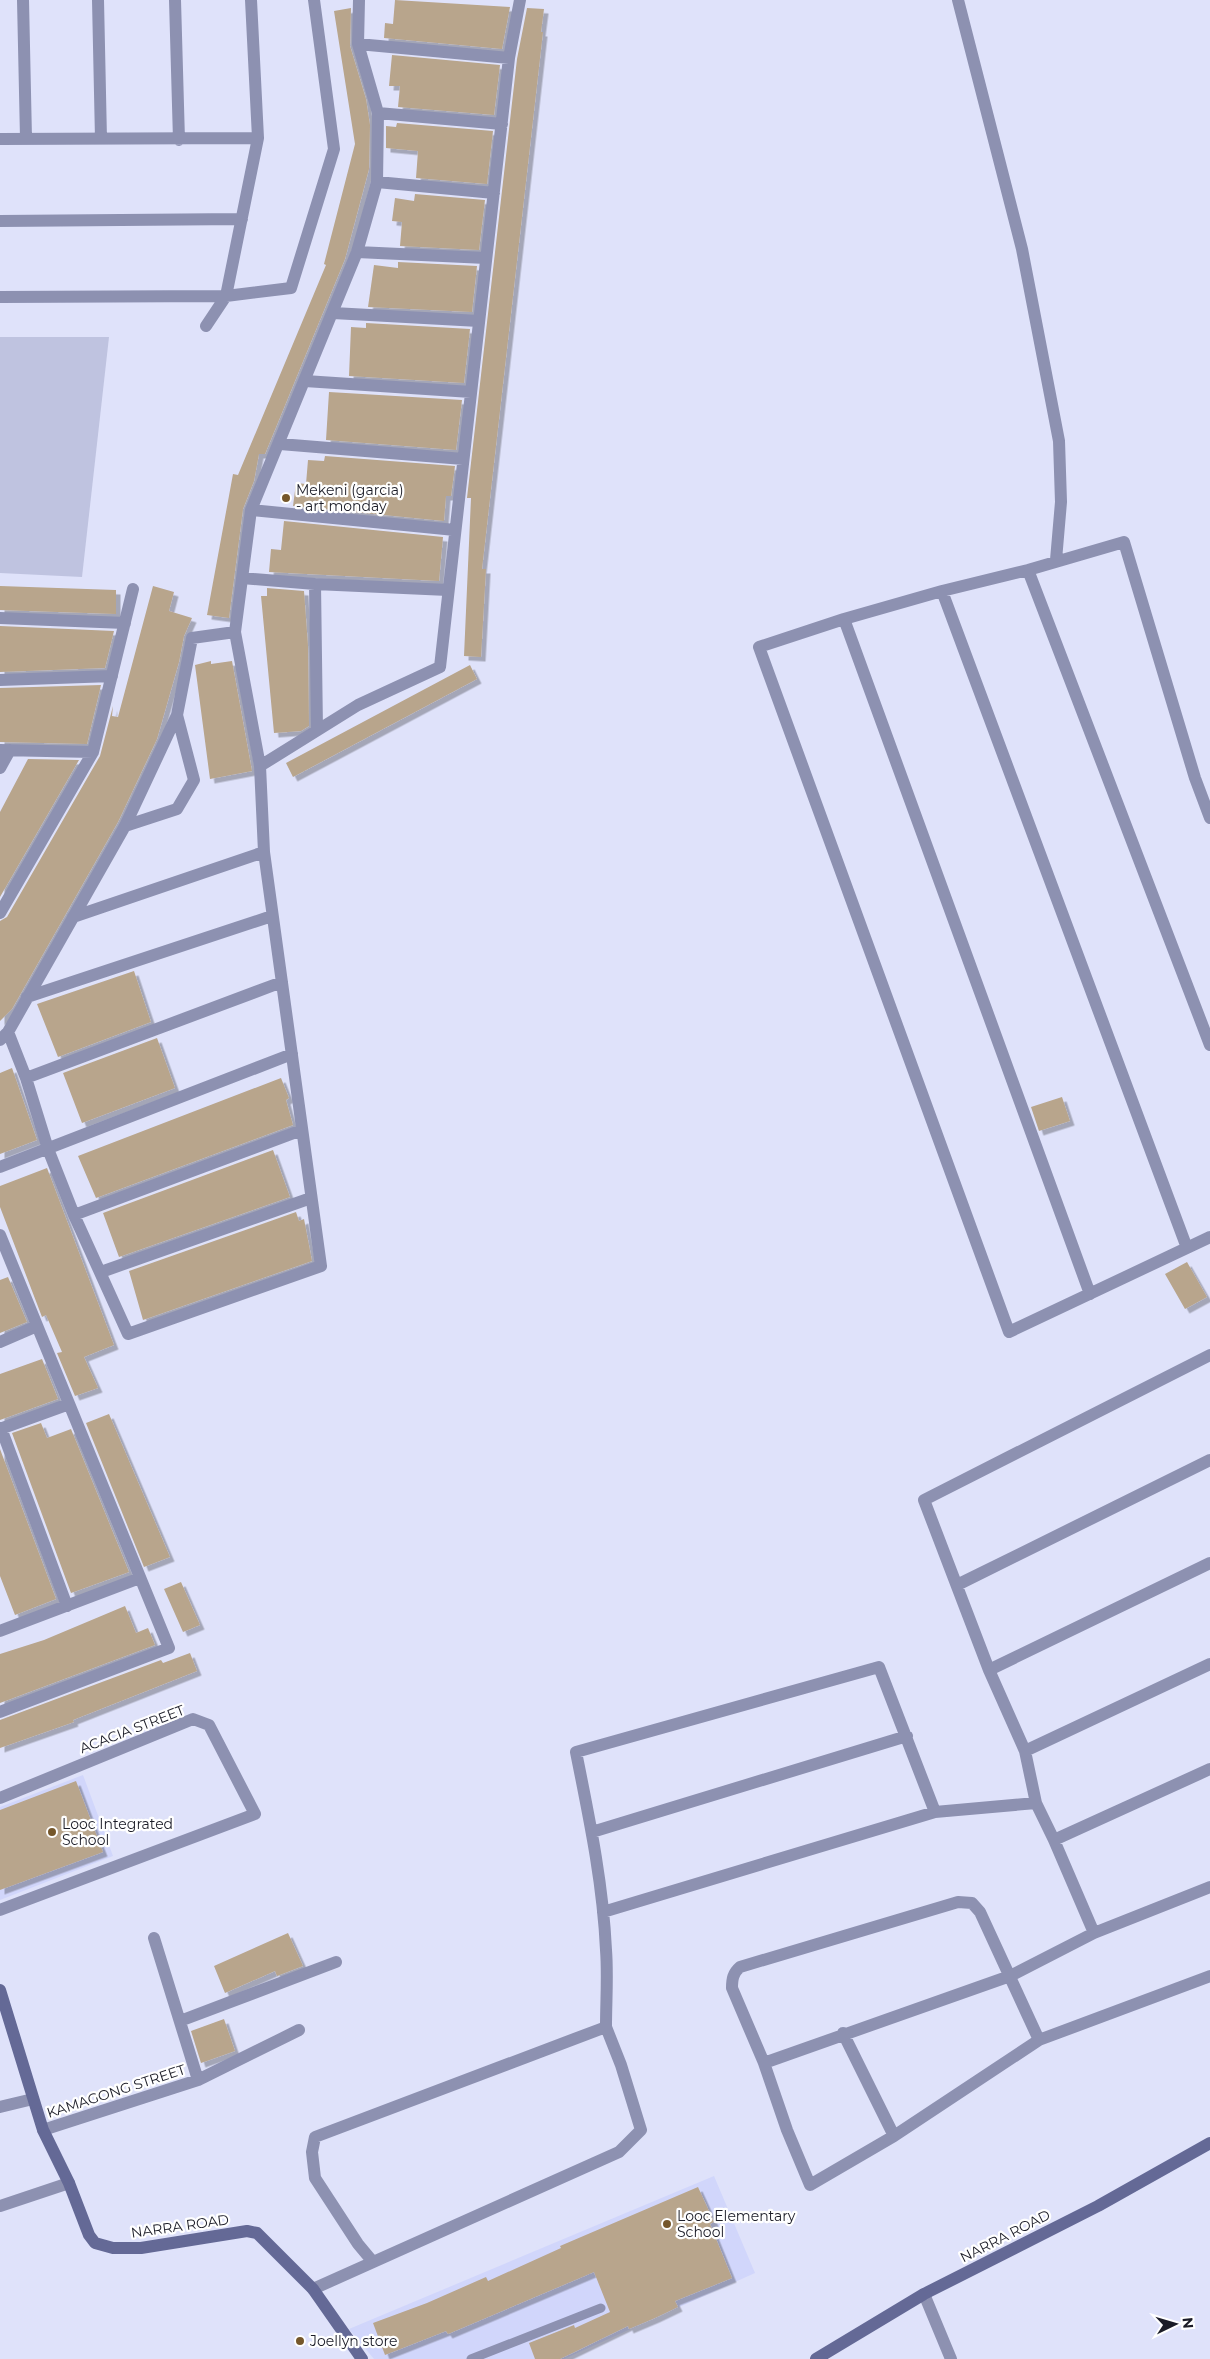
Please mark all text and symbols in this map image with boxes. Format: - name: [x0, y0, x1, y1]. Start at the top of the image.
- place label: Mekeni (garcia) - art monday: [296, 481, 404, 515]
- marker: Mekeni (garcia) - art monday: [280, 492, 292, 504]
- street label: ACACIA STREET: [77, 1701, 187, 1757]
- place label: Looc Integrated School: [62, 1815, 173, 1849]
- marker: Looc Integrated School: [46, 1826, 58, 1838]
- street label: KAMAGONG STREET: [44, 2060, 188, 2122]
- street label: NARRA ROAD: [957, 2206, 1053, 2266]
- place label: Looc Elementary School: [677, 2207, 796, 2241]
- street label: NARRA ROAD: [130, 2210, 230, 2242]
- marker: Looc Elementary School: [661, 2218, 673, 2230]
- north arrow: [1150, 2299, 1200, 2349]
- text: N: [1178, 2316, 1197, 2329]
- place label: Joellyn store: [309, 2332, 397, 2350]
- marker: Joellyn store: [294, 2335, 306, 2347]

